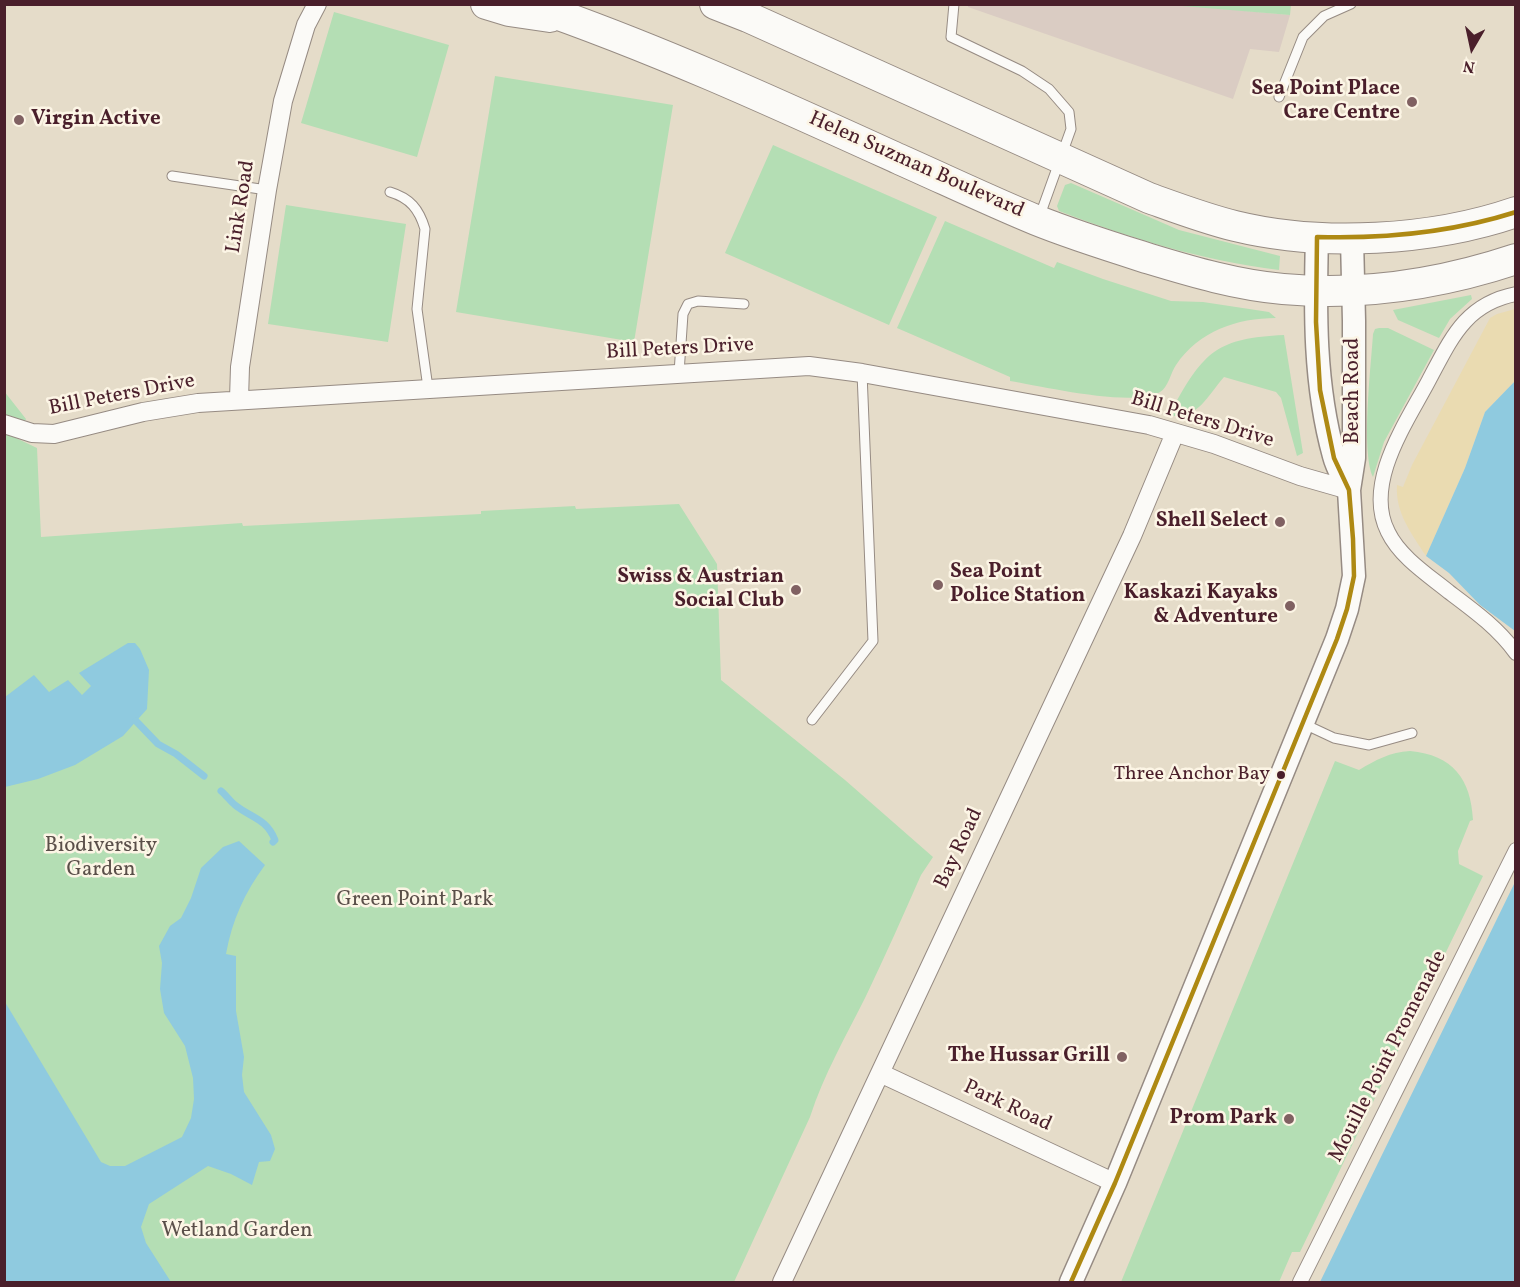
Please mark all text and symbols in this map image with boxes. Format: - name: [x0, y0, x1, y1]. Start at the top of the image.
- north arrow: [1442, 18, 1502, 78]
- text: N: [1462, 54, 1477, 78]
- place label: Sea Point Place Care Centre: [1251, 77, 1400, 127]
- marker: Sea Point Place Care Centre: [1405, 95, 1419, 109]
- place label: Virgin Active: [31, 107, 161, 133]
- street label: Helen Suzman Boulevard: [805, 107, 1027, 225]
- marker: Virgin Active: [12, 113, 26, 127]
- street label: Link Road: [222, 159, 262, 255]
- street label: Bill Peters Drive: [605, 334, 755, 366]
- street label: Beach Road: [1341, 338, 1367, 444]
- street label: Bill Peters Drive: [47, 369, 197, 423]
- street label: Bill Peters Drive: [1127, 387, 1277, 455]
- place label: Shell Select: [1156, 509, 1268, 535]
- marker: Shell Select: [1273, 515, 1287, 529]
- place label: Sea Point Police Station: [950, 560, 1085, 610]
- place label: Swiss & Austrian Social Club: [617, 565, 784, 615]
- marker: Sea Point Police Station: [931, 578, 945, 592]
- place label: Kaskazi Kayaks & Adventure: [1124, 581, 1278, 631]
- marker: Swiss & Austrian Social Club: [789, 583, 803, 597]
- marker: Kaskazi Kayaks & Adventure: [1283, 599, 1297, 613]
- place label: Three Anchor Bay: [1113, 763, 1270, 787]
- marker: Three Anchor Bay: [1275, 769, 1287, 781]
- street label: Bay Road: [930, 805, 990, 893]
- park label: Biodiversity Garden: [45, 834, 157, 884]
- park label: Green Point Park: [336, 888, 494, 914]
- street label: Mouille Point Promenade: [1325, 947, 1453, 1167]
- place label: The Hussar Grill: [947, 1044, 1110, 1070]
- marker: The Hussar Grill: [1115, 1050, 1129, 1064]
- street label: Park Road: [959, 1076, 1055, 1138]
- place label: Prom Park: [1170, 1106, 1277, 1132]
- marker: Prom Park: [1282, 1112, 1296, 1126]
- park label: Wetland Garden: [162, 1219, 312, 1245]

